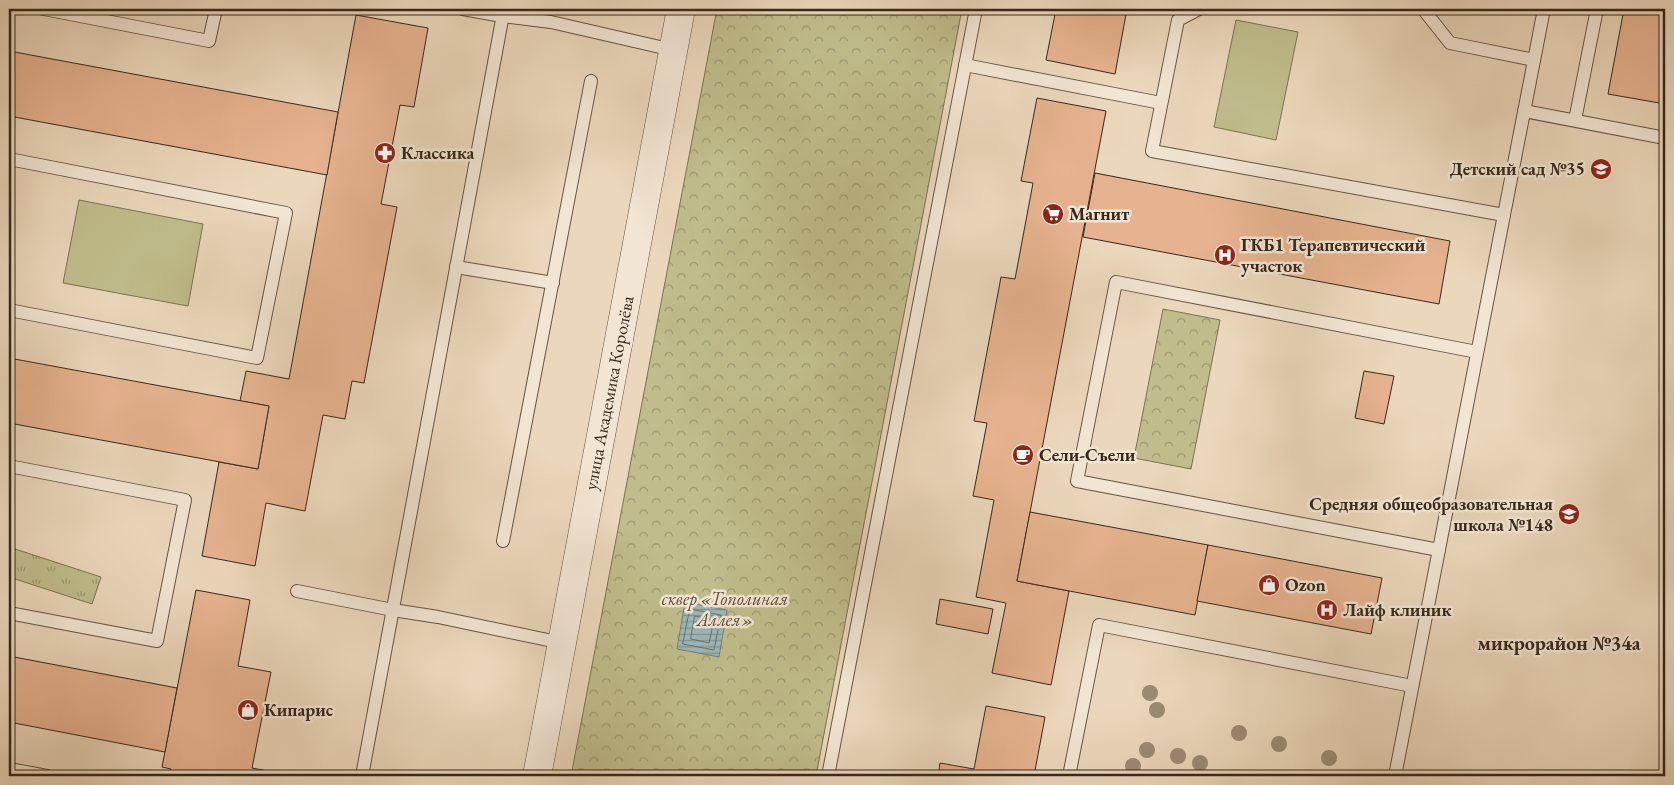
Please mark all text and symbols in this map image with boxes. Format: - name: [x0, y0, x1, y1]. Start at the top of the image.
- pharmacy icon: Классика: [373, 141, 397, 165]
- place label: Классика: [401, 141, 474, 164]
- place label: Детский сад №35: [1450, 157, 1585, 180]
- school or university icon: Детский сад №35: [1589, 157, 1613, 181]
- supermarket icon: Магнит: [1041, 202, 1065, 226]
- place label: Магнит: [1069, 202, 1129, 225]
- place label: ГКБ1 Терапевтический участок: [1241, 233, 1426, 277]
- hospital icon: ГКБ1 Терапевтический участок: [1213, 243, 1237, 267]
- street label: улица Академика Королёва: [578, 293, 639, 492]
- cafe icon: Сели-Съели: [1011, 443, 1035, 467]
- place label: Сели-Съели: [1039, 443, 1136, 466]
- place label: Средняя общеобразовательная школа №148: [1309, 492, 1553, 536]
- school or university icon: Средняя общеобразовательная школа №148: [1557, 502, 1581, 526]
- shop icon: Ozon: [1257, 573, 1281, 597]
- place label: Ozon: [1285, 573, 1326, 596]
- park label: сквер «Тополиная Аллея»: [662, 587, 788, 631]
- hospital icon: Лайф клиник: [1315, 598, 1339, 622]
- place label: Лайф клиник: [1343, 598, 1451, 621]
- district label: микрорайон №34а: [1477, 630, 1641, 656]
- shop icon: Кипарис: [236, 698, 260, 722]
- place label: Кипарис: [264, 698, 334, 721]

